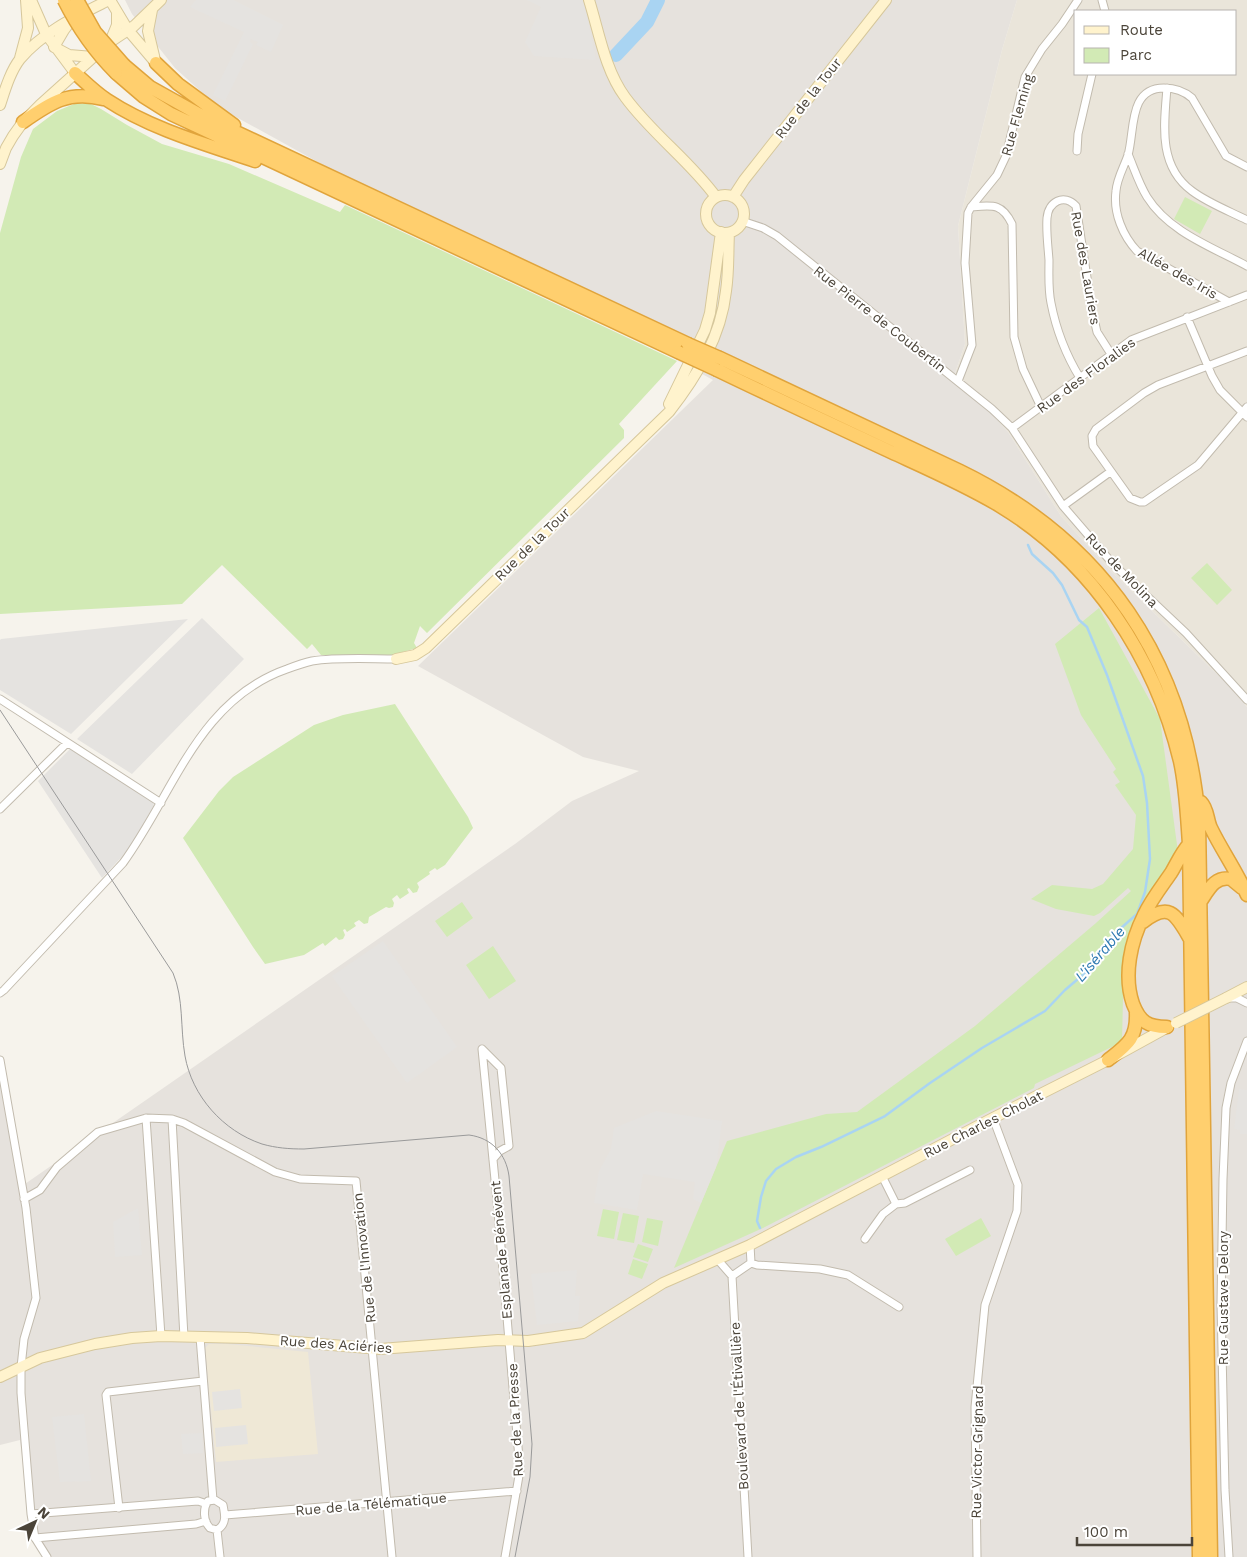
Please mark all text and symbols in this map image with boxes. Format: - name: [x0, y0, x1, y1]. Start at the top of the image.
- legend: [1074, 10, 1237, 75]
- text: Route: [1120, 21, 1163, 39]
- text: Parc: [1120, 46, 1152, 64]
- street label: Rue de la Tour: [771, 54, 845, 142]
- street label: Rue Fleming: [998, 72, 1037, 158]
- street label: Rue des Lauriers: [1068, 210, 1104, 326]
- street label: Allée des Iris: [1136, 244, 1220, 302]
- street label: Rue Pierre de Coubertin: [811, 262, 949, 376]
- street label: Rue des Floralies: [1034, 334, 1138, 416]
- street label: Rue de la Tour: [491, 504, 573, 584]
- street label: Rue de Molina: [1083, 530, 1162, 611]
- water label: L'isérable: [1071, 923, 1129, 985]
- street label: Rue Charles Cholat: [921, 1087, 1045, 1161]
- street label: Esplanade Bénévent: [487, 1180, 515, 1320]
- street label: Rue de l'Innovation: [349, 1192, 379, 1324]
- street label: Rue Gustave Delory: [1215, 1230, 1231, 1365]
- street label: Boulevard de l'Étivallière: [727, 1321, 751, 1491]
- street label: Rue des Aciéries: [279, 1332, 393, 1356]
- street label: Rue de la Presse: [504, 1363, 526, 1477]
- street label: Rue Victor Grignard: [968, 1385, 986, 1519]
- street label: Rue de la Télématique: [295, 1489, 447, 1519]
- north arrow: [10, 1497, 60, 1547]
- text: N: [35, 1503, 53, 1522]
- scale bar: [1077, 1514, 1192, 1546]
- text: 100 m: [1084, 1523, 1128, 1541]

